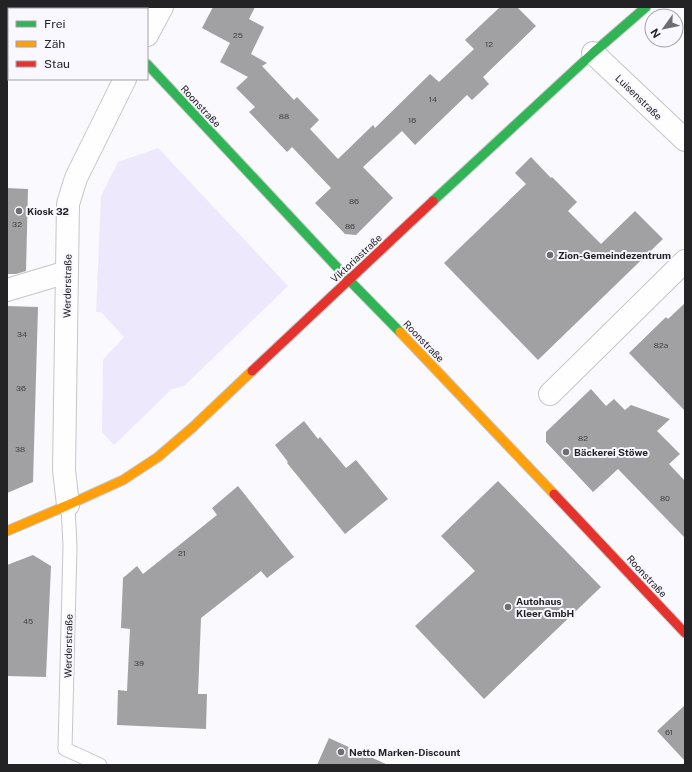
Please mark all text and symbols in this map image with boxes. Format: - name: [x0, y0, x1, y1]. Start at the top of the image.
- legend: [8, 8, 148, 80]
- north arrow: [644, 8, 684, 48]
- text: Frei: [44, 17, 66, 31]
- text: N: [648, 27, 663, 40]
- house number: 25: [233, 30, 243, 40]
- text: Zäh: [44, 37, 65, 51]
- house number: 12: [485, 39, 493, 49]
- text: Stau: [44, 57, 70, 71]
- street label: Luisenstraße: [613, 72, 665, 122]
- street label: Roonstraße: [178, 82, 224, 130]
- house number: 14: [429, 94, 437, 104]
- house number: 88: [279, 111, 289, 121]
- house number: 16: [408, 115, 416, 125]
- house number: 86: [349, 196, 359, 206]
- place label: Kiosk 32: [27, 205, 69, 217]
- marker: Kiosk 32: [14, 206, 24, 216]
- house number: 32: [12, 219, 22, 229]
- house number: 86: [345, 221, 355, 231]
- street label: Viktoriastraße: [328, 231, 384, 285]
- place label: Zion-Gemeindezentrum: [558, 249, 671, 261]
- marker: Zion-Gemeindezentrum: [545, 250, 555, 260]
- street label: Werderstraße: [60, 254, 74, 318]
- street label: Roonstraße: [401, 318, 447, 365]
- house number: 34: [17, 329, 27, 339]
- house number: 82a: [654, 340, 668, 350]
- house number: 36: [16, 383, 26, 393]
- house number: 82: [578, 433, 588, 443]
- house number: 38: [15, 444, 25, 454]
- place label: Bäckerei Stöwe: [574, 446, 648, 458]
- marker: Bäckerei Stöwe: [561, 447, 571, 457]
- house number: 80: [660, 493, 670, 503]
- house number: 21: [178, 548, 186, 558]
- street label: Roonstraße: [624, 552, 670, 600]
- place label: Autohaus Kleer GmbH: [516, 595, 574, 619]
- marker: Autohaus Kleer GmbH: [503, 602, 513, 612]
- street label: Werderstraße: [61, 614, 75, 678]
- house number: 45: [23, 616, 33, 626]
- house number: 39: [134, 658, 144, 668]
- house number: 61: [665, 727, 673, 737]
- place label: Netto Marken-Discount: [349, 746, 460, 758]
- marker: Netto Marken-Discount: [336, 747, 346, 757]

